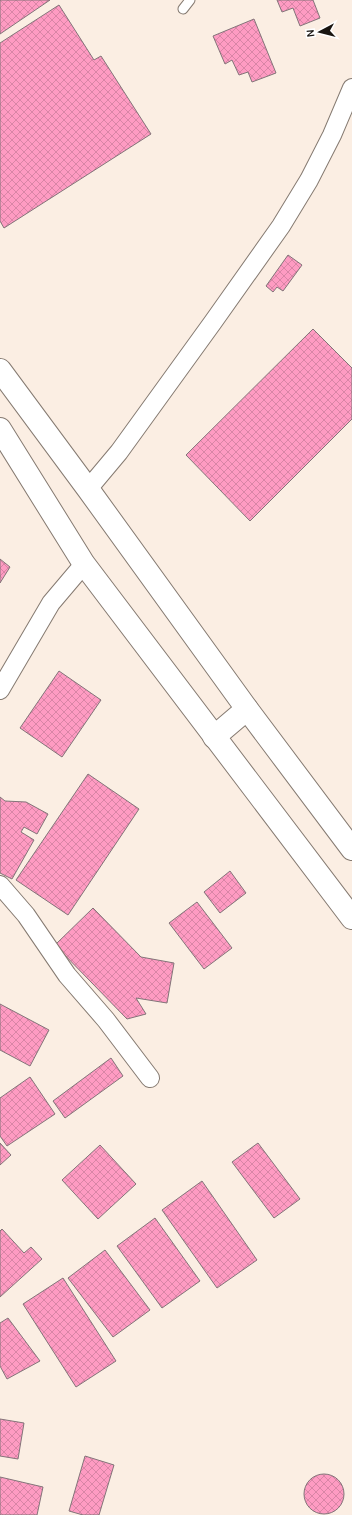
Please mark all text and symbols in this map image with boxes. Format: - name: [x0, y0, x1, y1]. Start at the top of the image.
- north arrow: [300, 12, 340, 52]
- text: N: [304, 28, 318, 38]

